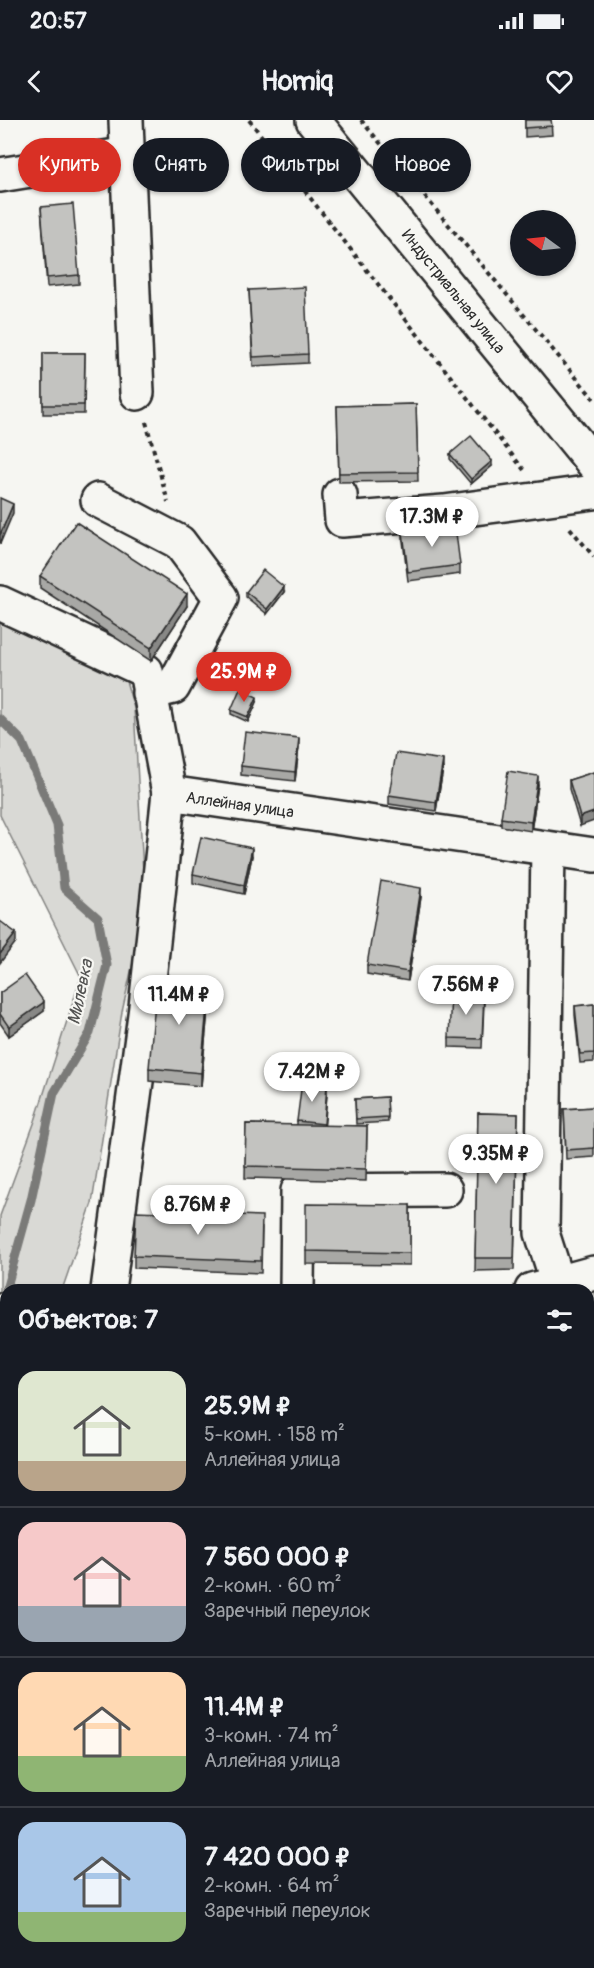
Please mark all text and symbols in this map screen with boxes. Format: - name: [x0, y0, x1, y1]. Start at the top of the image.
- text: 20:57: [30, 7, 87, 35]
- icon: back: [18, 65, 51, 98]
- text: Homiq: [261, 65, 333, 98]
- icon: heart: [543, 65, 576, 98]
- chip: Купить: [18, 138, 121, 192]
- chip: Снять: [133, 138, 229, 192]
- chip: Фильтры: [241, 138, 361, 192]
- chip: Новое: [373, 138, 471, 192]
- north arrow: [510, 210, 576, 276]
- map controls: [510, 210, 576, 276]
- street label: Индустриальная улица: [397, 226, 509, 358]
- pin: 17.3M ₽: [377, 497, 487, 548]
- text: 17.3M ₽: [400, 504, 464, 529]
- pin: 25.9M ₽: [189, 652, 299, 703]
- text: 25.9M ₽: [210, 659, 278, 684]
- street label: Аллейная улица: [184, 787, 295, 822]
- water label: Милевка: [62, 956, 99, 1027]
- pin: 7.56M ₽: [411, 965, 521, 1016]
- text: 7.56M ₽: [432, 972, 500, 997]
- pin: 11.4M ₽: [124, 975, 234, 1026]
- text: 11.4M ₽: [148, 982, 210, 1007]
- pin: 7.42M ₽: [257, 1052, 367, 1103]
- text: 7.42M ₽: [278, 1059, 346, 1084]
- pin: 9.35M ₽: [441, 1134, 551, 1185]
- text: 9.35M ₽: [462, 1141, 530, 1166]
- pin: 8.76M ₽: [143, 1185, 253, 1236]
- text: 8.76M ₽: [164, 1192, 232, 1217]
- text: Объектов: 7: [18, 1304, 158, 1336]
- icon: filters: [543, 1304, 576, 1337]
- text: 25.9M ₽: [204, 1390, 292, 1422]
- icon: home: [66, 1395, 138, 1467]
- text: 5-комн. · 158 m²: [204, 1422, 345, 1447]
- text: Аллейная улица: [204, 1447, 340, 1472]
- text: 7 560 000 ₽: [204, 1541, 351, 1573]
- icon: home: [66, 1546, 138, 1618]
- text: 2-комн. · 60 m²: [204, 1573, 342, 1598]
- text: Заречный переулок: [204, 1598, 371, 1623]
- text: 11.4M ₽: [204, 1691, 285, 1723]
- icon: home: [66, 1696, 138, 1768]
- text: 3-комн. · 74 m²: [204, 1723, 339, 1748]
- text: Аллейная улица: [204, 1748, 340, 1773]
- text: 7 420 000 ₽: [204, 1841, 351, 1873]
- icon: home: [66, 1846, 138, 1918]
- text: 2-комн. · 64 m²: [204, 1873, 340, 1898]
- text: Заречный переулок: [204, 1898, 371, 1923]

